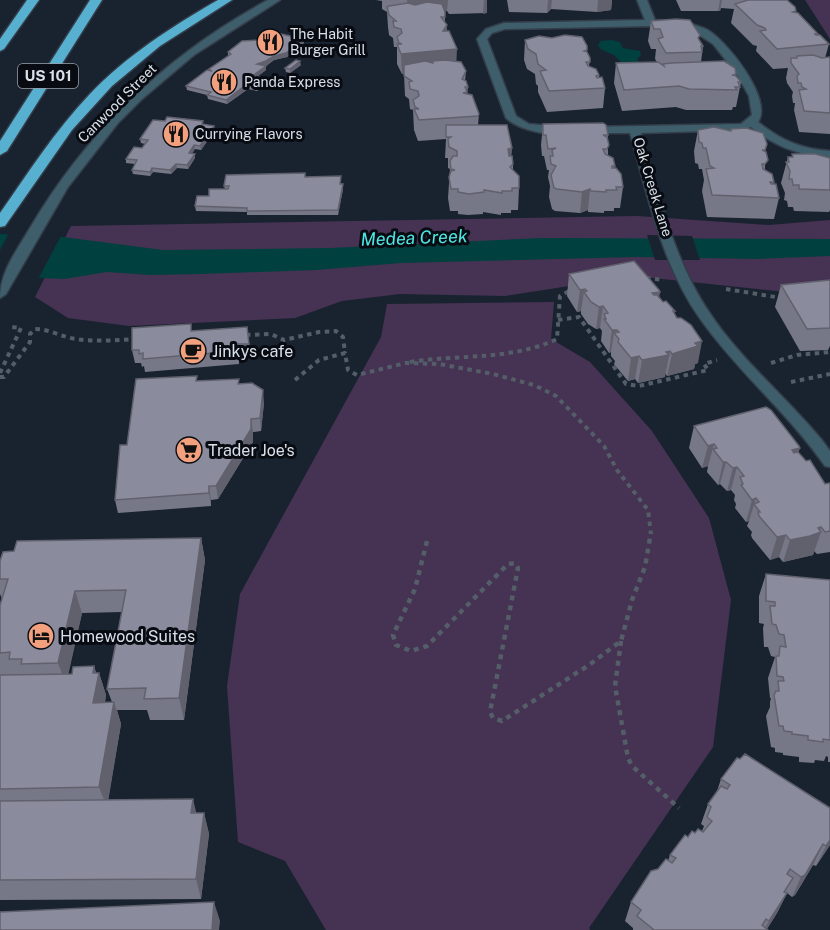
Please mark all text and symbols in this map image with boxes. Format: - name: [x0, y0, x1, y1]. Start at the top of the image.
- place label: The Habit Burger Grill: [290, 26, 366, 58]
- restaurant icon: The Habit Burger Grill: [255, 27, 285, 57]
- street label: Canwood Street: [74, 60, 160, 146]
- road number: US 101: [18, 64, 78, 88]
- restaurant icon: Panda Express: [209, 67, 239, 97]
- place label: Panda Express: [244, 74, 340, 90]
- restaurant icon: Currying Flavors: [161, 119, 191, 149]
- place label: Currying Flavors: [195, 126, 303, 142]
- street label: Oak Creek Lane: [630, 135, 676, 239]
- water label: Medea Creek: [360, 225, 468, 250]
- cafe icon: Jinkys cafe: [178, 336, 208, 366]
- place label: Jinkys cafe: [212, 342, 293, 361]
- supermarket icon: Trader Joe's: [174, 435, 204, 465]
- place label: Trader Joe's: [208, 441, 295, 460]
- hotel icon: Homewood Suites: [26, 621, 56, 651]
- place label: Homewood Suites: [60, 627, 195, 646]

